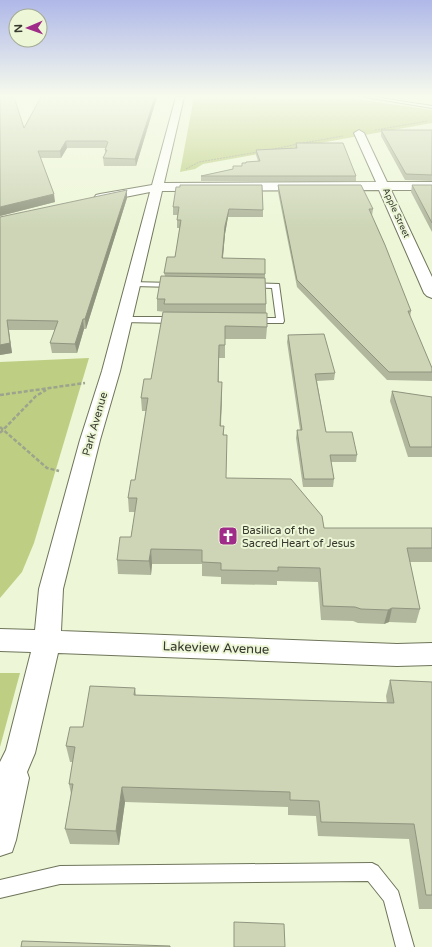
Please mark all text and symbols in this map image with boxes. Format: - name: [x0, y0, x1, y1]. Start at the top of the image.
- north arrow: [8, 8, 48, 48]
- text: N: [12, 24, 25, 33]
- street label: Apple Street: [380, 186, 412, 240]
- street label: Park Avenue: [80, 391, 110, 457]
- place label: Basilica of the Sacred Heart of Jesus: [242, 524, 355, 550]
- church icon: Basilica of the Sacred Heart of Jesus: [217, 525, 239, 547]
- street label: Lakeview Avenue: [162, 638, 270, 658]

